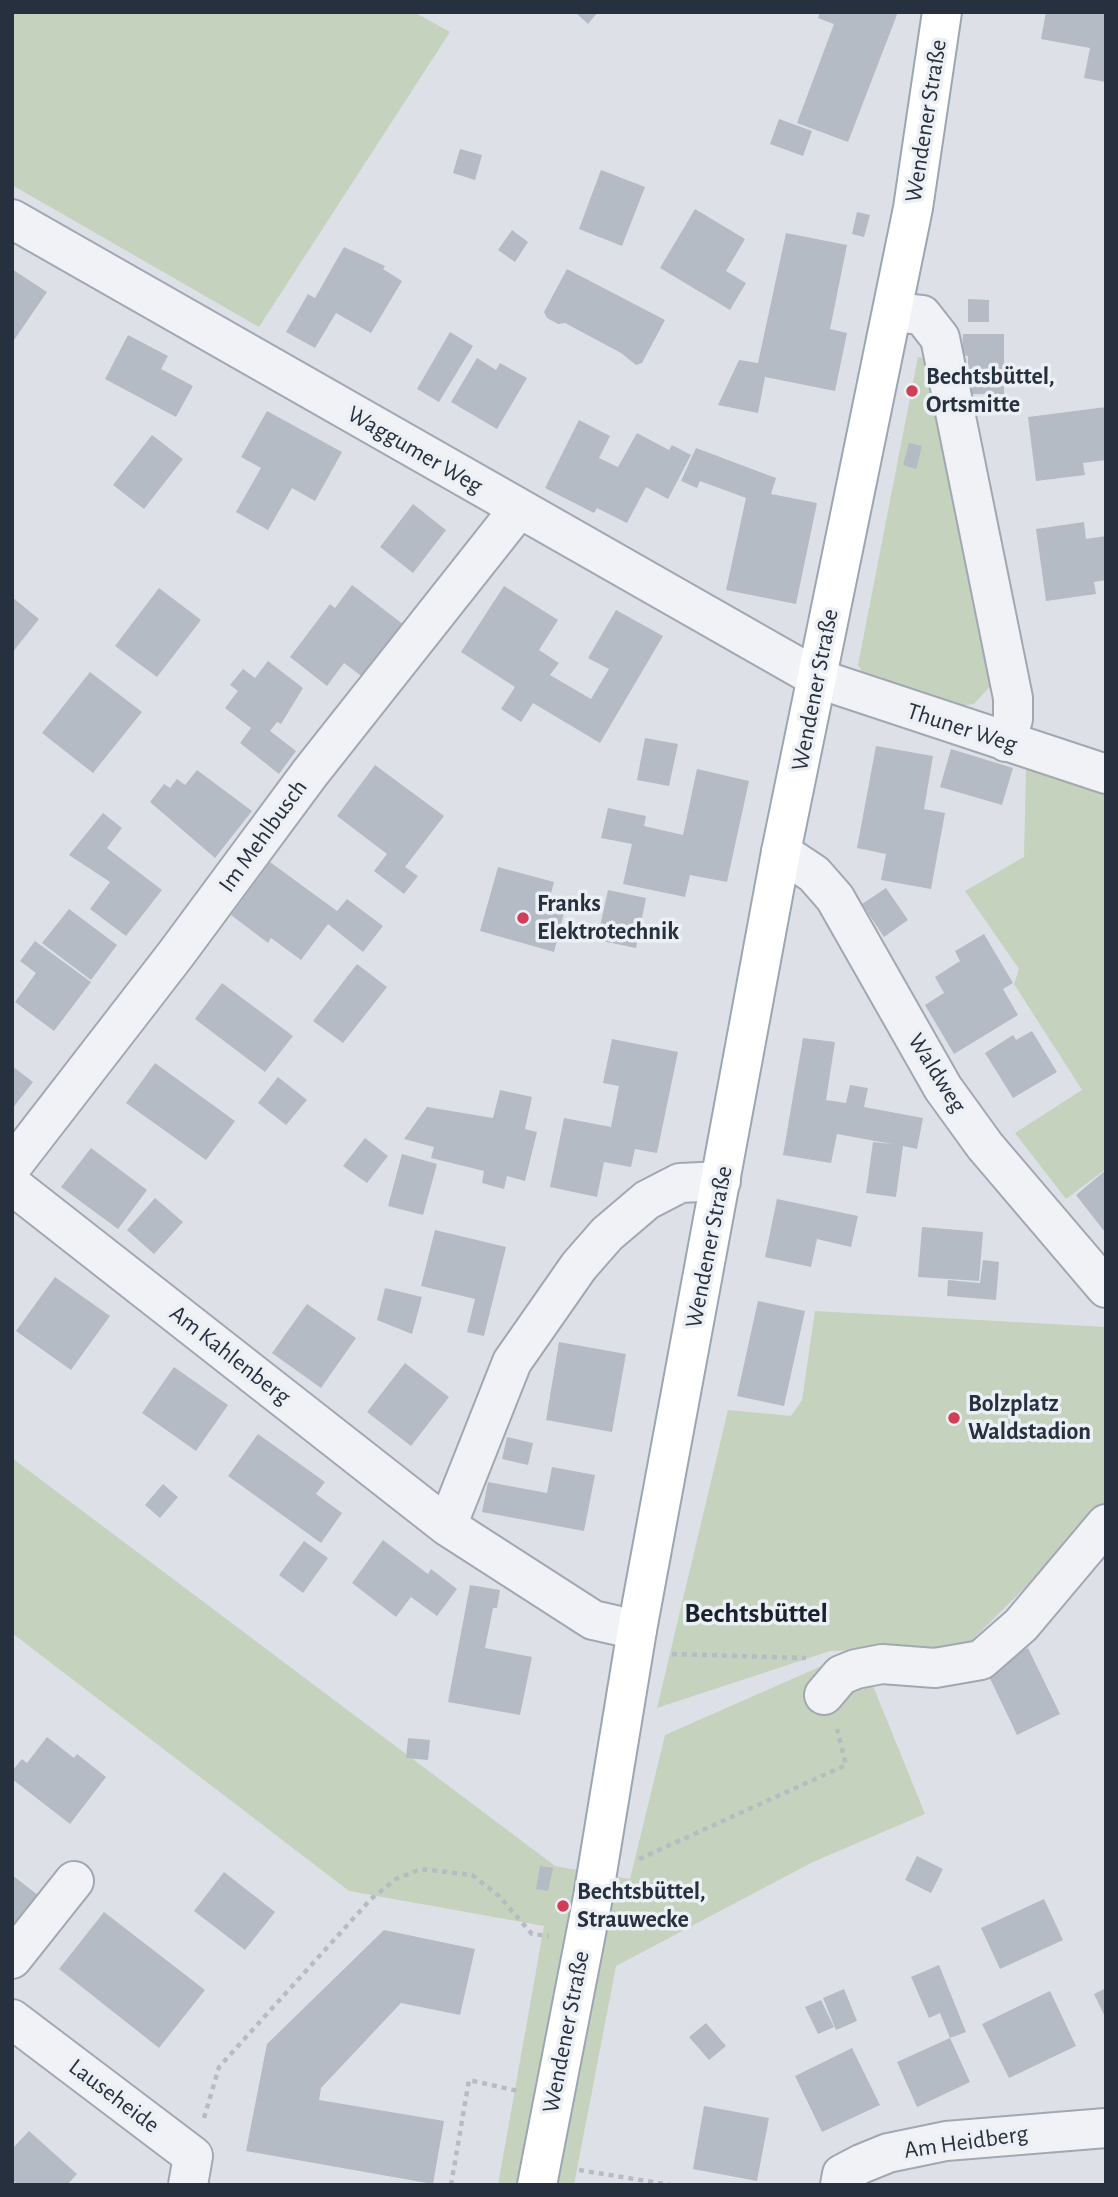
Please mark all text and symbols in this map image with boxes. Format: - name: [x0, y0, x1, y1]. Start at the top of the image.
- street label: Wendener Straße: [899, 38, 953, 204]
- place label: Bechtsbüttel, Ortsmitte: [926, 363, 1055, 419]
- marker: Bechtsbüttel, Ortsmitte: [904, 383, 920, 399]
- street label: Waggumer Weg: [342, 400, 488, 500]
- street label: Wendener Straße: [785, 607, 845, 773]
- street label: Thuner Weg: [903, 697, 1021, 759]
- street label: Im Mehlbusch: [212, 774, 314, 898]
- place label: Franks Elektrotechnik: [537, 890, 679, 946]
- marker: Franks Elektrotechnik: [515, 910, 531, 926]
- street label: Waldweg: [901, 1028, 973, 1118]
- street label: Wendener Straße: [679, 1164, 739, 1330]
- street label: Am Kahlenberg: [164, 1299, 296, 1411]
- place label: Bolzplatz Waldstadion: [968, 1390, 1091, 1446]
- marker: Bolzplatz Waldstadion: [946, 1410, 962, 1426]
- district label: Bechtsbüttel: [684, 1597, 828, 1631]
- place label: Bechtsbüttel, Strauwecke: [577, 1878, 706, 1934]
- marker: Bechtsbüttel, Strauwecke: [555, 1898, 571, 1914]
- street label: Wendener Straße: [536, 1949, 596, 2115]
- street label: Lauseheide: [63, 2053, 165, 2139]
- street label: Am Heidberg: [902, 2119, 1030, 2165]

